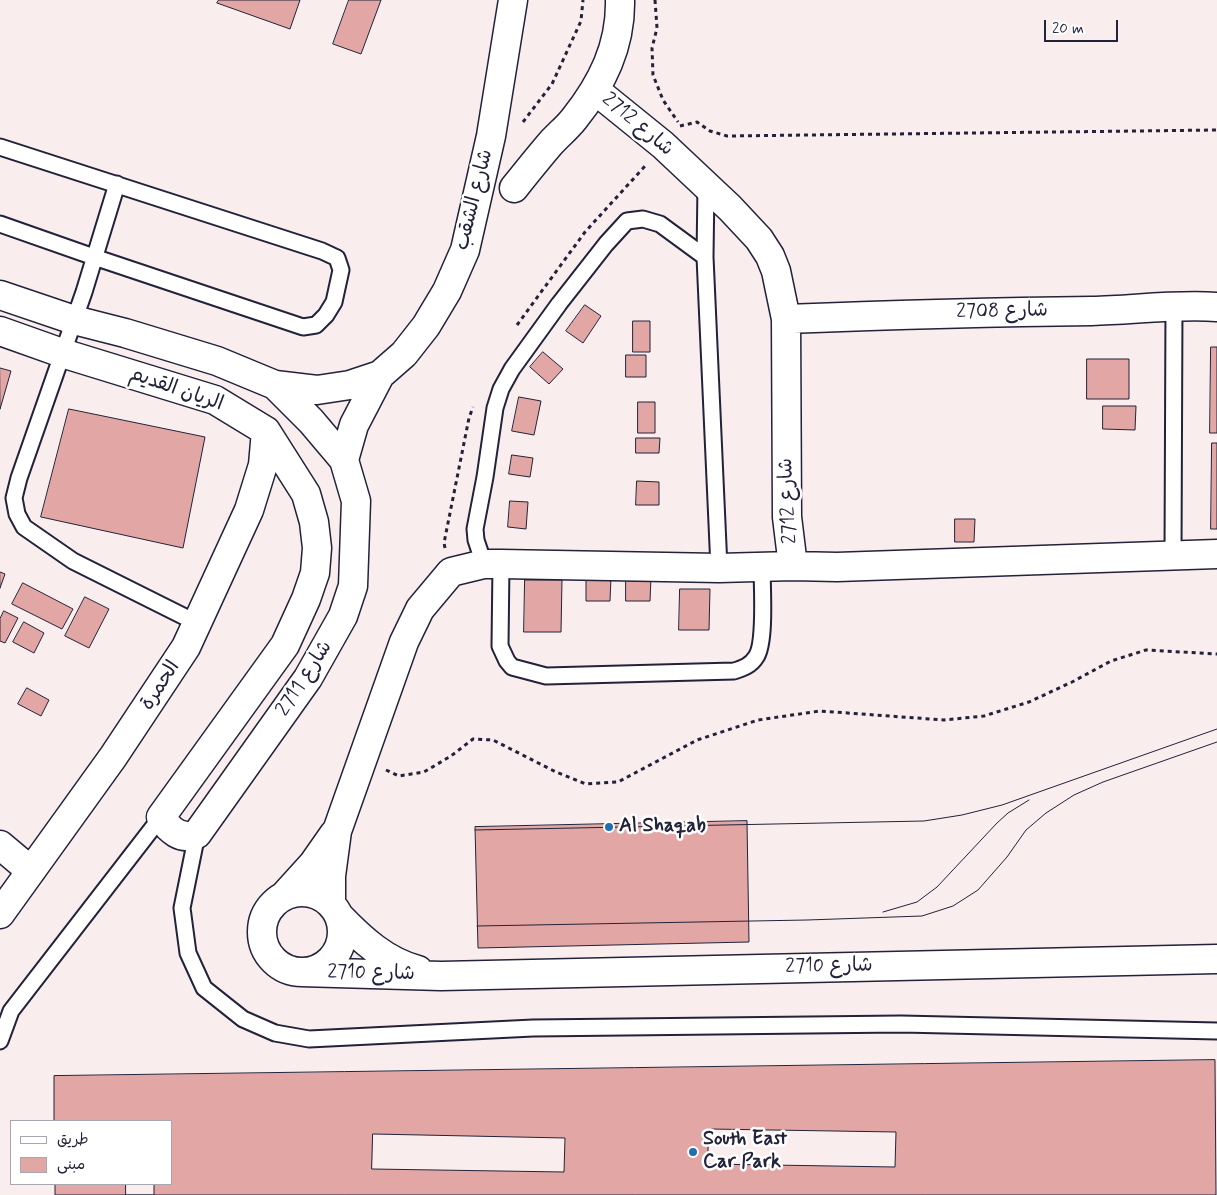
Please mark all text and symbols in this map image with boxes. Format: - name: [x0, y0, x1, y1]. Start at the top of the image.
- scale bar: [1047, 10, 1121, 42]
- text: 20 m: [1052, 19, 1084, 39]
- street label: شارع 2712: [596, 88, 678, 162]
- street label: شارع الشقب: [451, 147, 499, 253]
- street label: شارع 2708: [956, 299, 1048, 325]
- street label: الريان القديم: [126, 363, 226, 417]
- street label: شارع 2712: [775, 457, 803, 545]
- street label: شارع 2711: [272, 637, 338, 721]
- street label: الحمرة: [136, 657, 186, 715]
- place label: Al Shaqab: [619, 815, 706, 839]
- marker: Al Shaqab: [603, 821, 615, 833]
- street label: شارع 2710: [785, 954, 873, 980]
- street label: شارع 2710: [327, 961, 415, 987]
- legend: [10, 1120, 172, 1185]
- place label: South East Car Park: [703, 1128, 787, 1175]
- text: طريق: [57, 1130, 89, 1150]
- marker: South East Car Park: [687, 1146, 699, 1158]
- text: مبنى: [57, 1155, 85, 1175]

